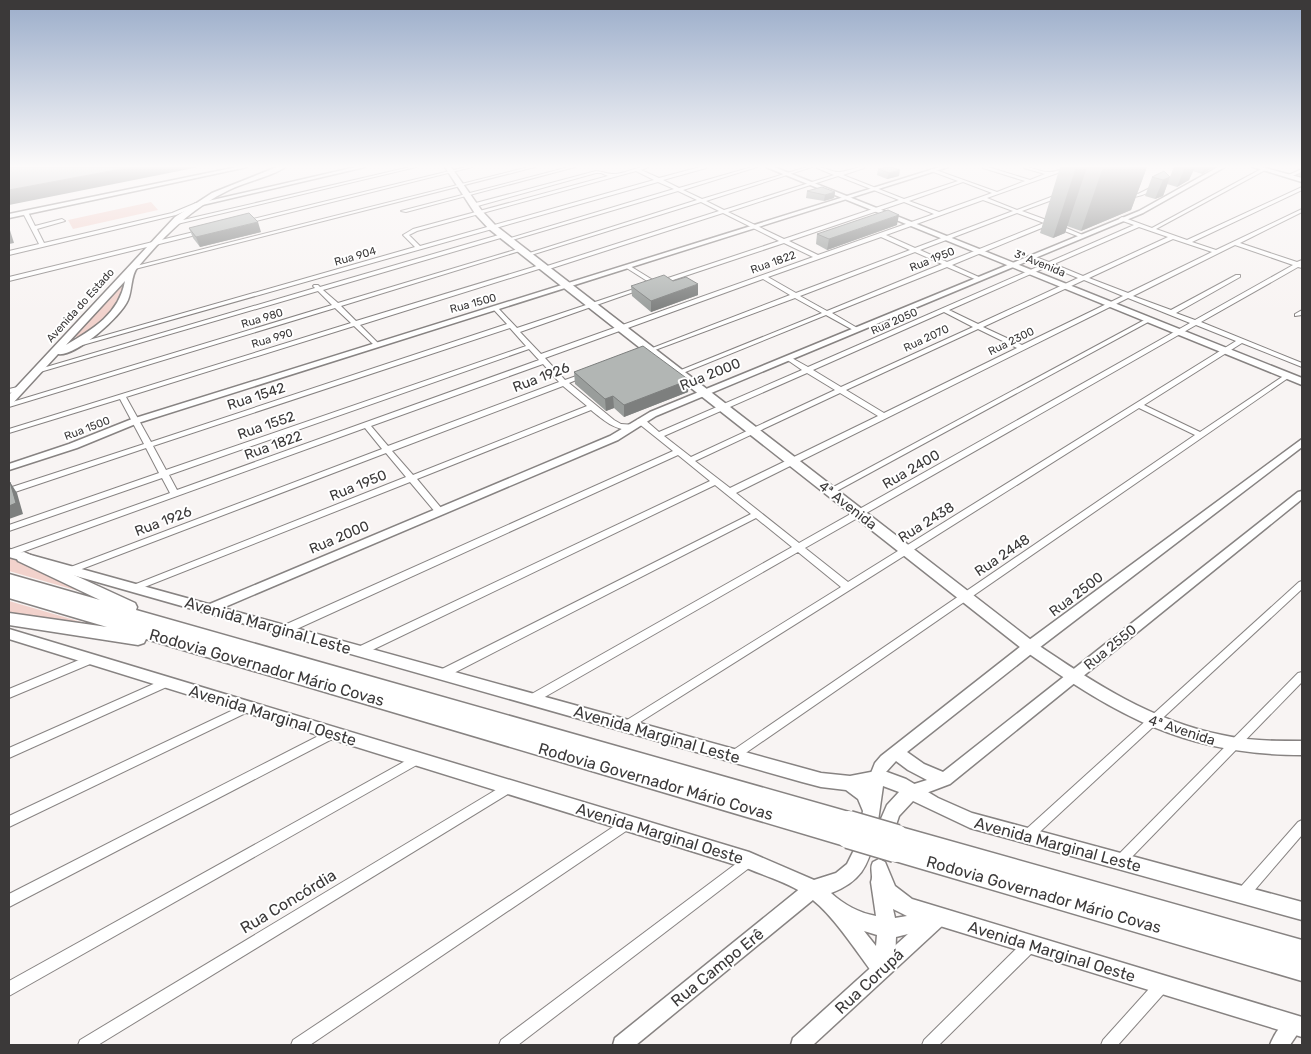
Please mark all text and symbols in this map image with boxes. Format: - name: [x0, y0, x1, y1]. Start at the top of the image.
- street label: Rua 904: [333, 244, 378, 269]
- street label: Rua 1950: [908, 245, 957, 274]
- street label: 3ª Avenida: [1012, 247, 1067, 280]
- street label: Rua 1822: [749, 248, 798, 277]
- street label: Avenida do Estado: [44, 266, 117, 345]
- street label: Rua 1500: [448, 291, 498, 316]
- street label: Rua 2050: [869, 305, 919, 337]
- street label: Rua 980: [240, 306, 285, 331]
- street label: Rua 2070: [901, 322, 951, 355]
- street label: Rua 2300: [986, 325, 1036, 358]
- street label: Rua 990: [250, 326, 294, 351]
- street label: Rua 2000: [677, 355, 743, 394]
- street label: Rua 1926: [510, 359, 572, 396]
- street label: Rua 1542: [225, 379, 287, 414]
- street label: Rua 1552: [235, 408, 297, 443]
- street label: Rua 1500: [63, 414, 112, 443]
- street label: Rua 1822: [242, 427, 304, 464]
- street label: Rua 2400: [880, 446, 943, 493]
- street label: Rua 1950: [327, 466, 389, 505]
- street label: 4ª Avenida: [815, 477, 880, 533]
- street label: Rua 2438: [895, 499, 957, 546]
- street label: Rua 1926: [132, 503, 194, 540]
- street label: Rua 2000: [307, 517, 372, 558]
- street label: Rua 2448: [971, 531, 1033, 580]
- street label: Rua 2500: [1046, 569, 1107, 620]
- street label: Avenida Marginal Leste: [183, 593, 353, 658]
- street label: Rua 2550: [1081, 621, 1140, 674]
- street label: Rodovia Governador Mário Covas: [147, 625, 386, 710]
- street label: Avenida Marginal Oeste: [187, 681, 359, 750]
- street label: Avenida Marginal Leste: [572, 702, 742, 767]
- street label: 4ª Avenida: [1146, 712, 1217, 749]
- street label: Rodovia Governador Mário Covas: [536, 739, 775, 824]
- street label: Avenida Marginal Oeste: [574, 799, 746, 868]
- street label: Avenida Marginal Leste: [972, 813, 1143, 876]
- street label: Rodovia Governador Mário Covas: [924, 852, 1163, 937]
- street label: Rua Concórdia: [237, 865, 340, 938]
- street label: Avenida Marginal Oeste: [966, 917, 1138, 986]
- street label: Rua Campo Erê: [667, 924, 768, 1011]
- street label: Rua Corupá: [831, 945, 908, 1018]

